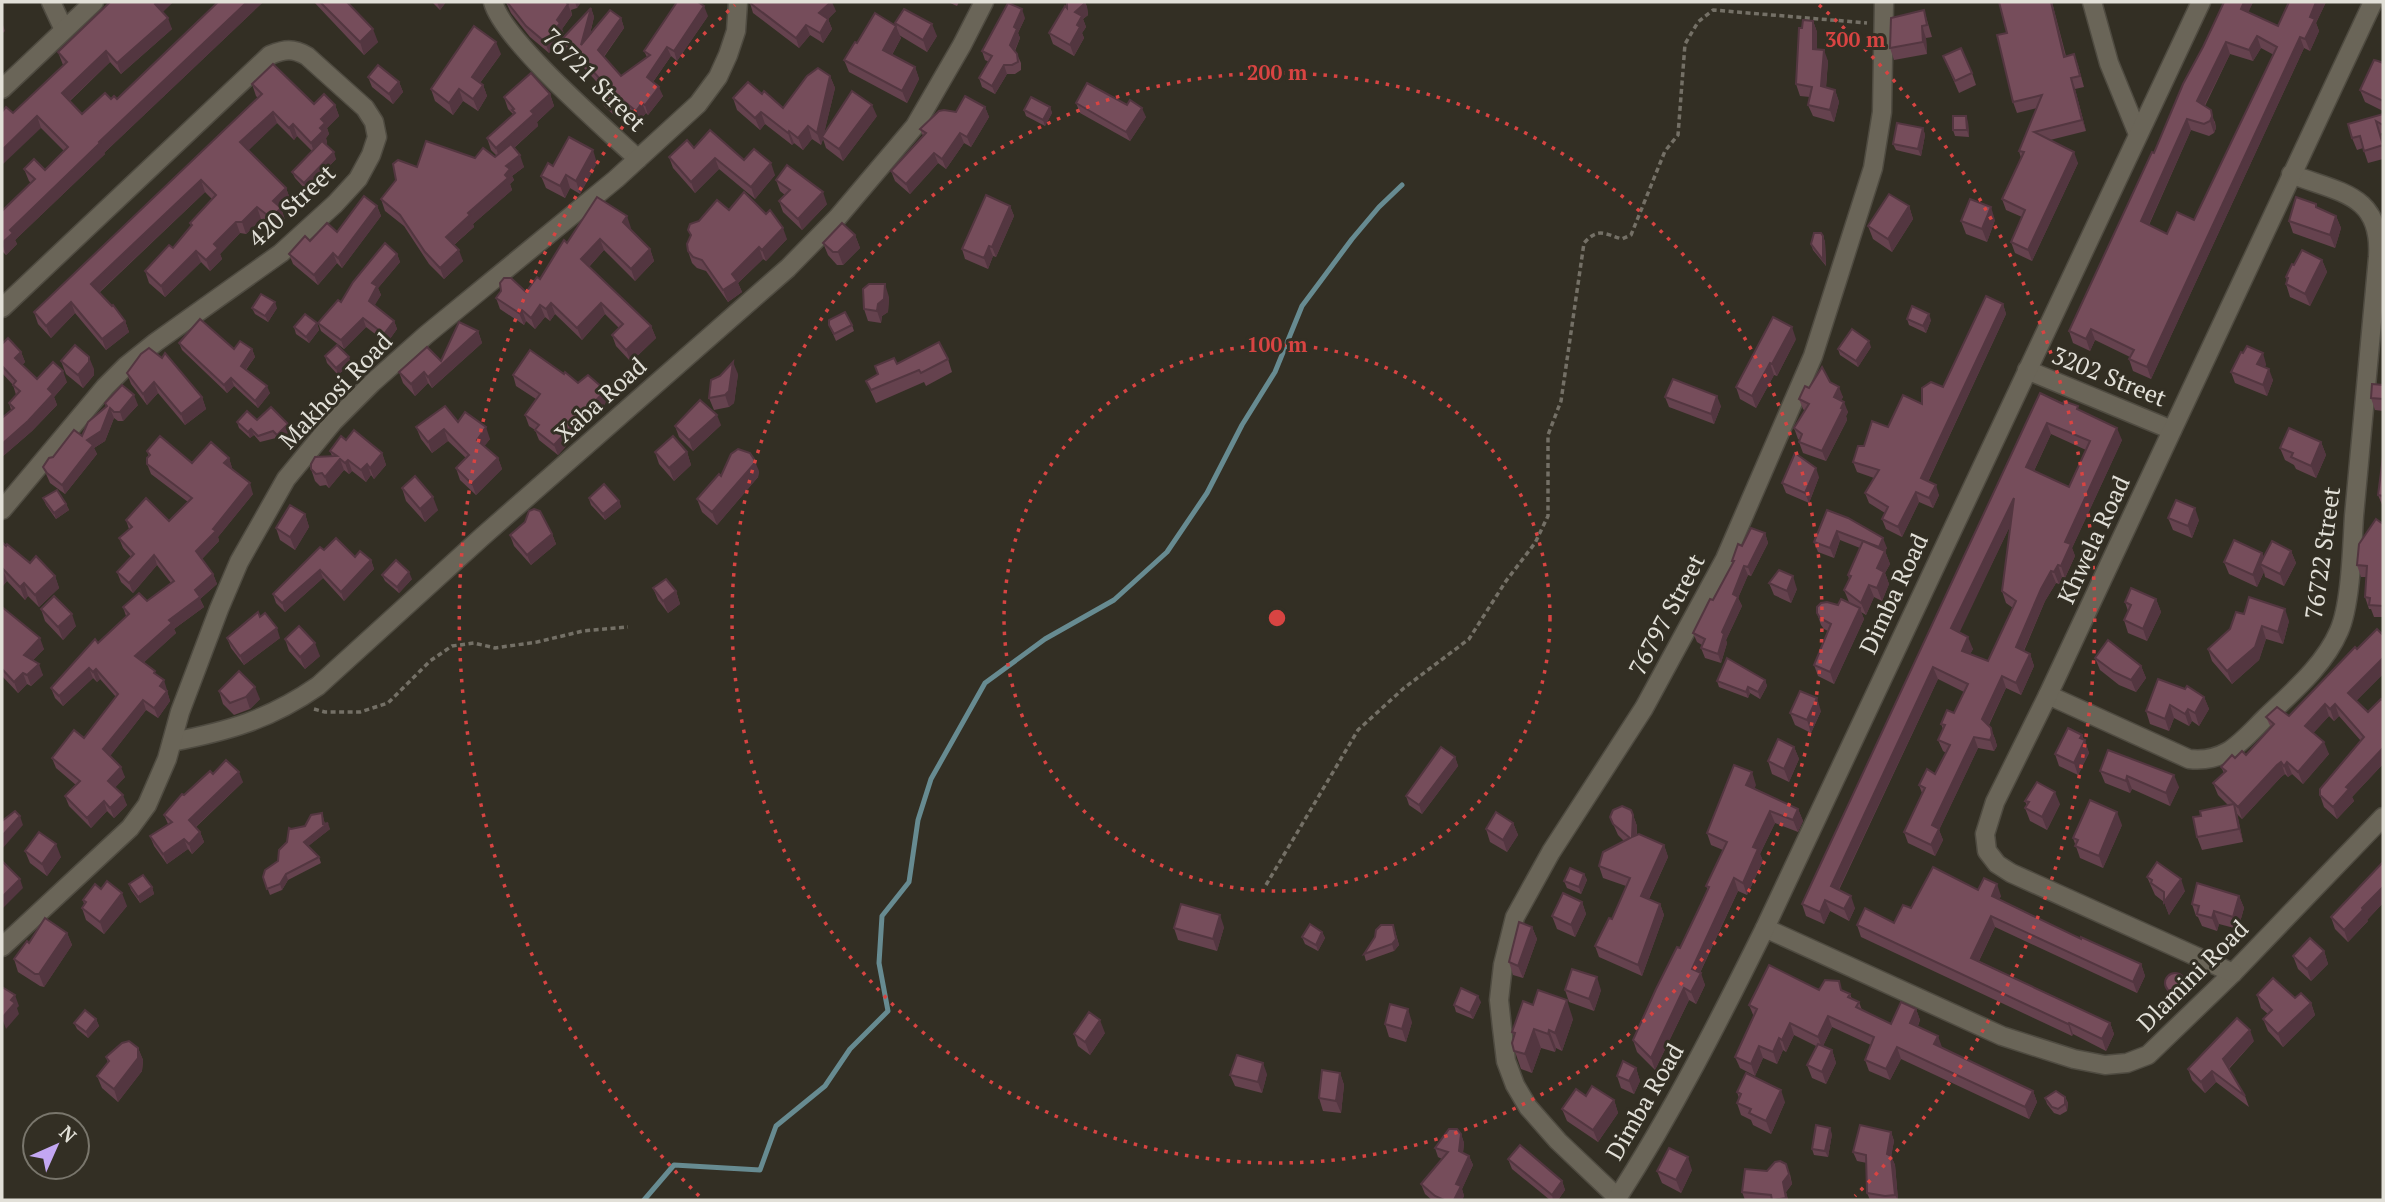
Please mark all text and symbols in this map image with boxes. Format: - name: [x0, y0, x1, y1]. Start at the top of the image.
- street label: 76721 Street: [536, 21, 653, 138]
- text: 300 m: [1825, 25, 1886, 53]
- text: 200 m: [1247, 58, 1308, 86]
- street label: 420 Street: [241, 157, 342, 254]
- street label: Makhosi Road: [272, 325, 399, 455]
- text: 100 m: [1247, 330, 1308, 358]
- street label: 3202 Street: [2047, 339, 2172, 414]
- street label: Xaba Road: [548, 350, 653, 449]
- street label: Khwela Road: [2050, 470, 2137, 609]
- street label: 76722 Street: [2297, 484, 2347, 621]
- street label: Dimba Road: [1851, 528, 1935, 659]
- street label: 76797 Street: [1621, 548, 1712, 681]
- centre of rings: [1265, 606, 1289, 630]
- street label: Dlamini Road: [2130, 913, 2255, 1038]
- street label: Dimba Road: [1598, 1037, 1690, 1166]
- north arrow: [21, 1111, 91, 1181]
- text: N: [54, 1120, 83, 1148]

